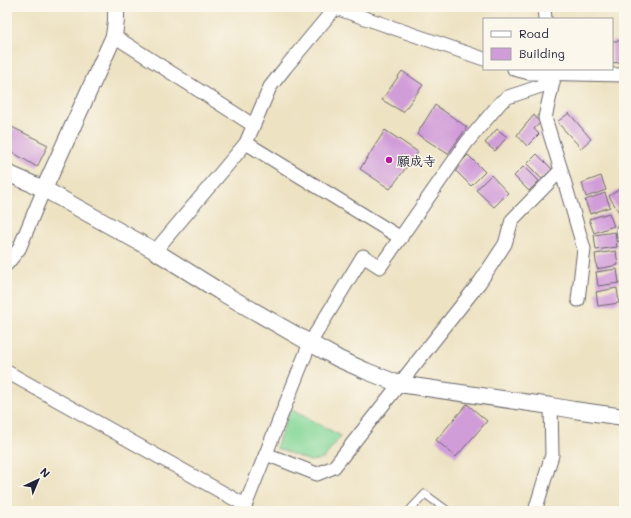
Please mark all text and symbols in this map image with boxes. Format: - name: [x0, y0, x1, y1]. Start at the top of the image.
- legend: [483, 18, 613, 70]
- text: Road: [519, 25, 549, 41]
- text: Building: [519, 45, 565, 61]
- place label: 願成寺: [397, 152, 436, 169]
- marker: 願成寺: [384, 155, 394, 165]
- north arrow: [18, 460, 58, 500]
- text: N: [37, 464, 54, 481]

